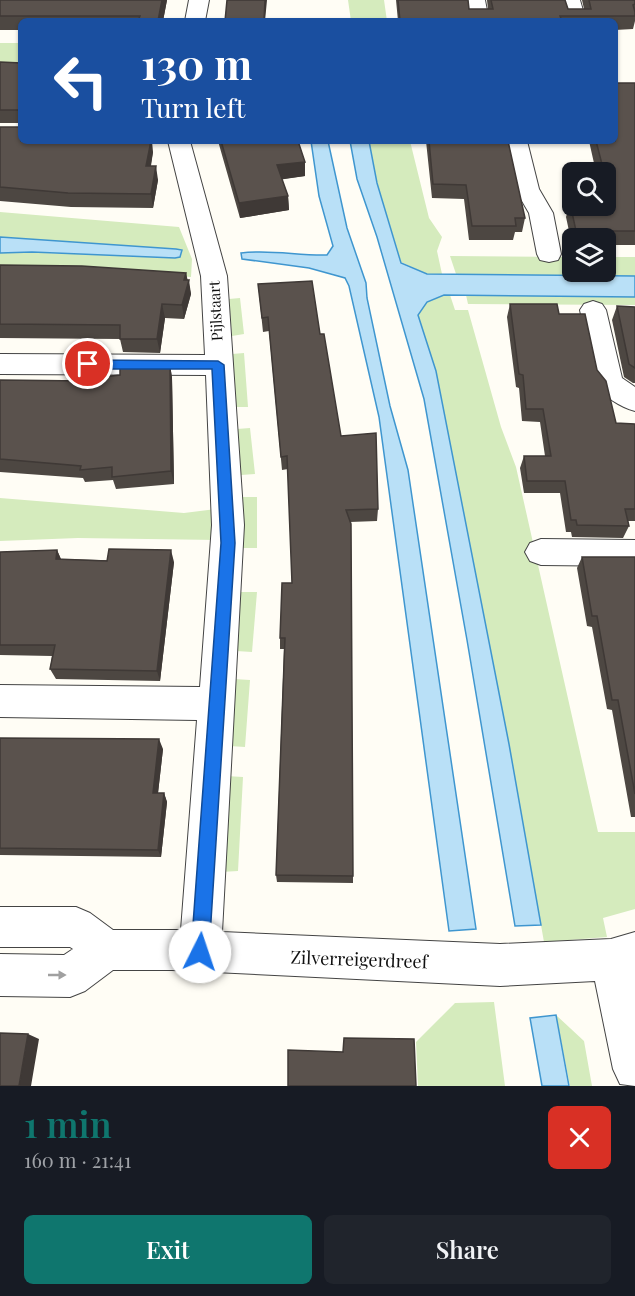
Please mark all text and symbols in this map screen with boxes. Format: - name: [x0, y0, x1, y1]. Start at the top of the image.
- text: 130 m: [141, 35, 252, 91]
- icon: left: [42, 42, 120, 120]
- text: Turn left: [141, 89, 245, 125]
- map controls: [562, 162, 616, 282]
- button: search: [562, 162, 616, 216]
- button: layers: [562, 228, 616, 282]
- street label: Pijlstaart: [203, 280, 227, 342]
- pin: [62, 338, 113, 389]
- icon: arrive: [71, 347, 104, 380]
- position arrow: [168, 920, 232, 984]
- street label: Zilverreigerdreef: [290, 945, 430, 973]
- one-way arrow: [48, 971, 67, 980]
- text: 1 min: [24, 1099, 112, 1147]
- button: close: [548, 1106, 611, 1169]
- text: 160 m · 21:41: [24, 1146, 131, 1173]
- button: Exit: [24, 1215, 312, 1284]
- button: Share: [324, 1215, 611, 1284]

